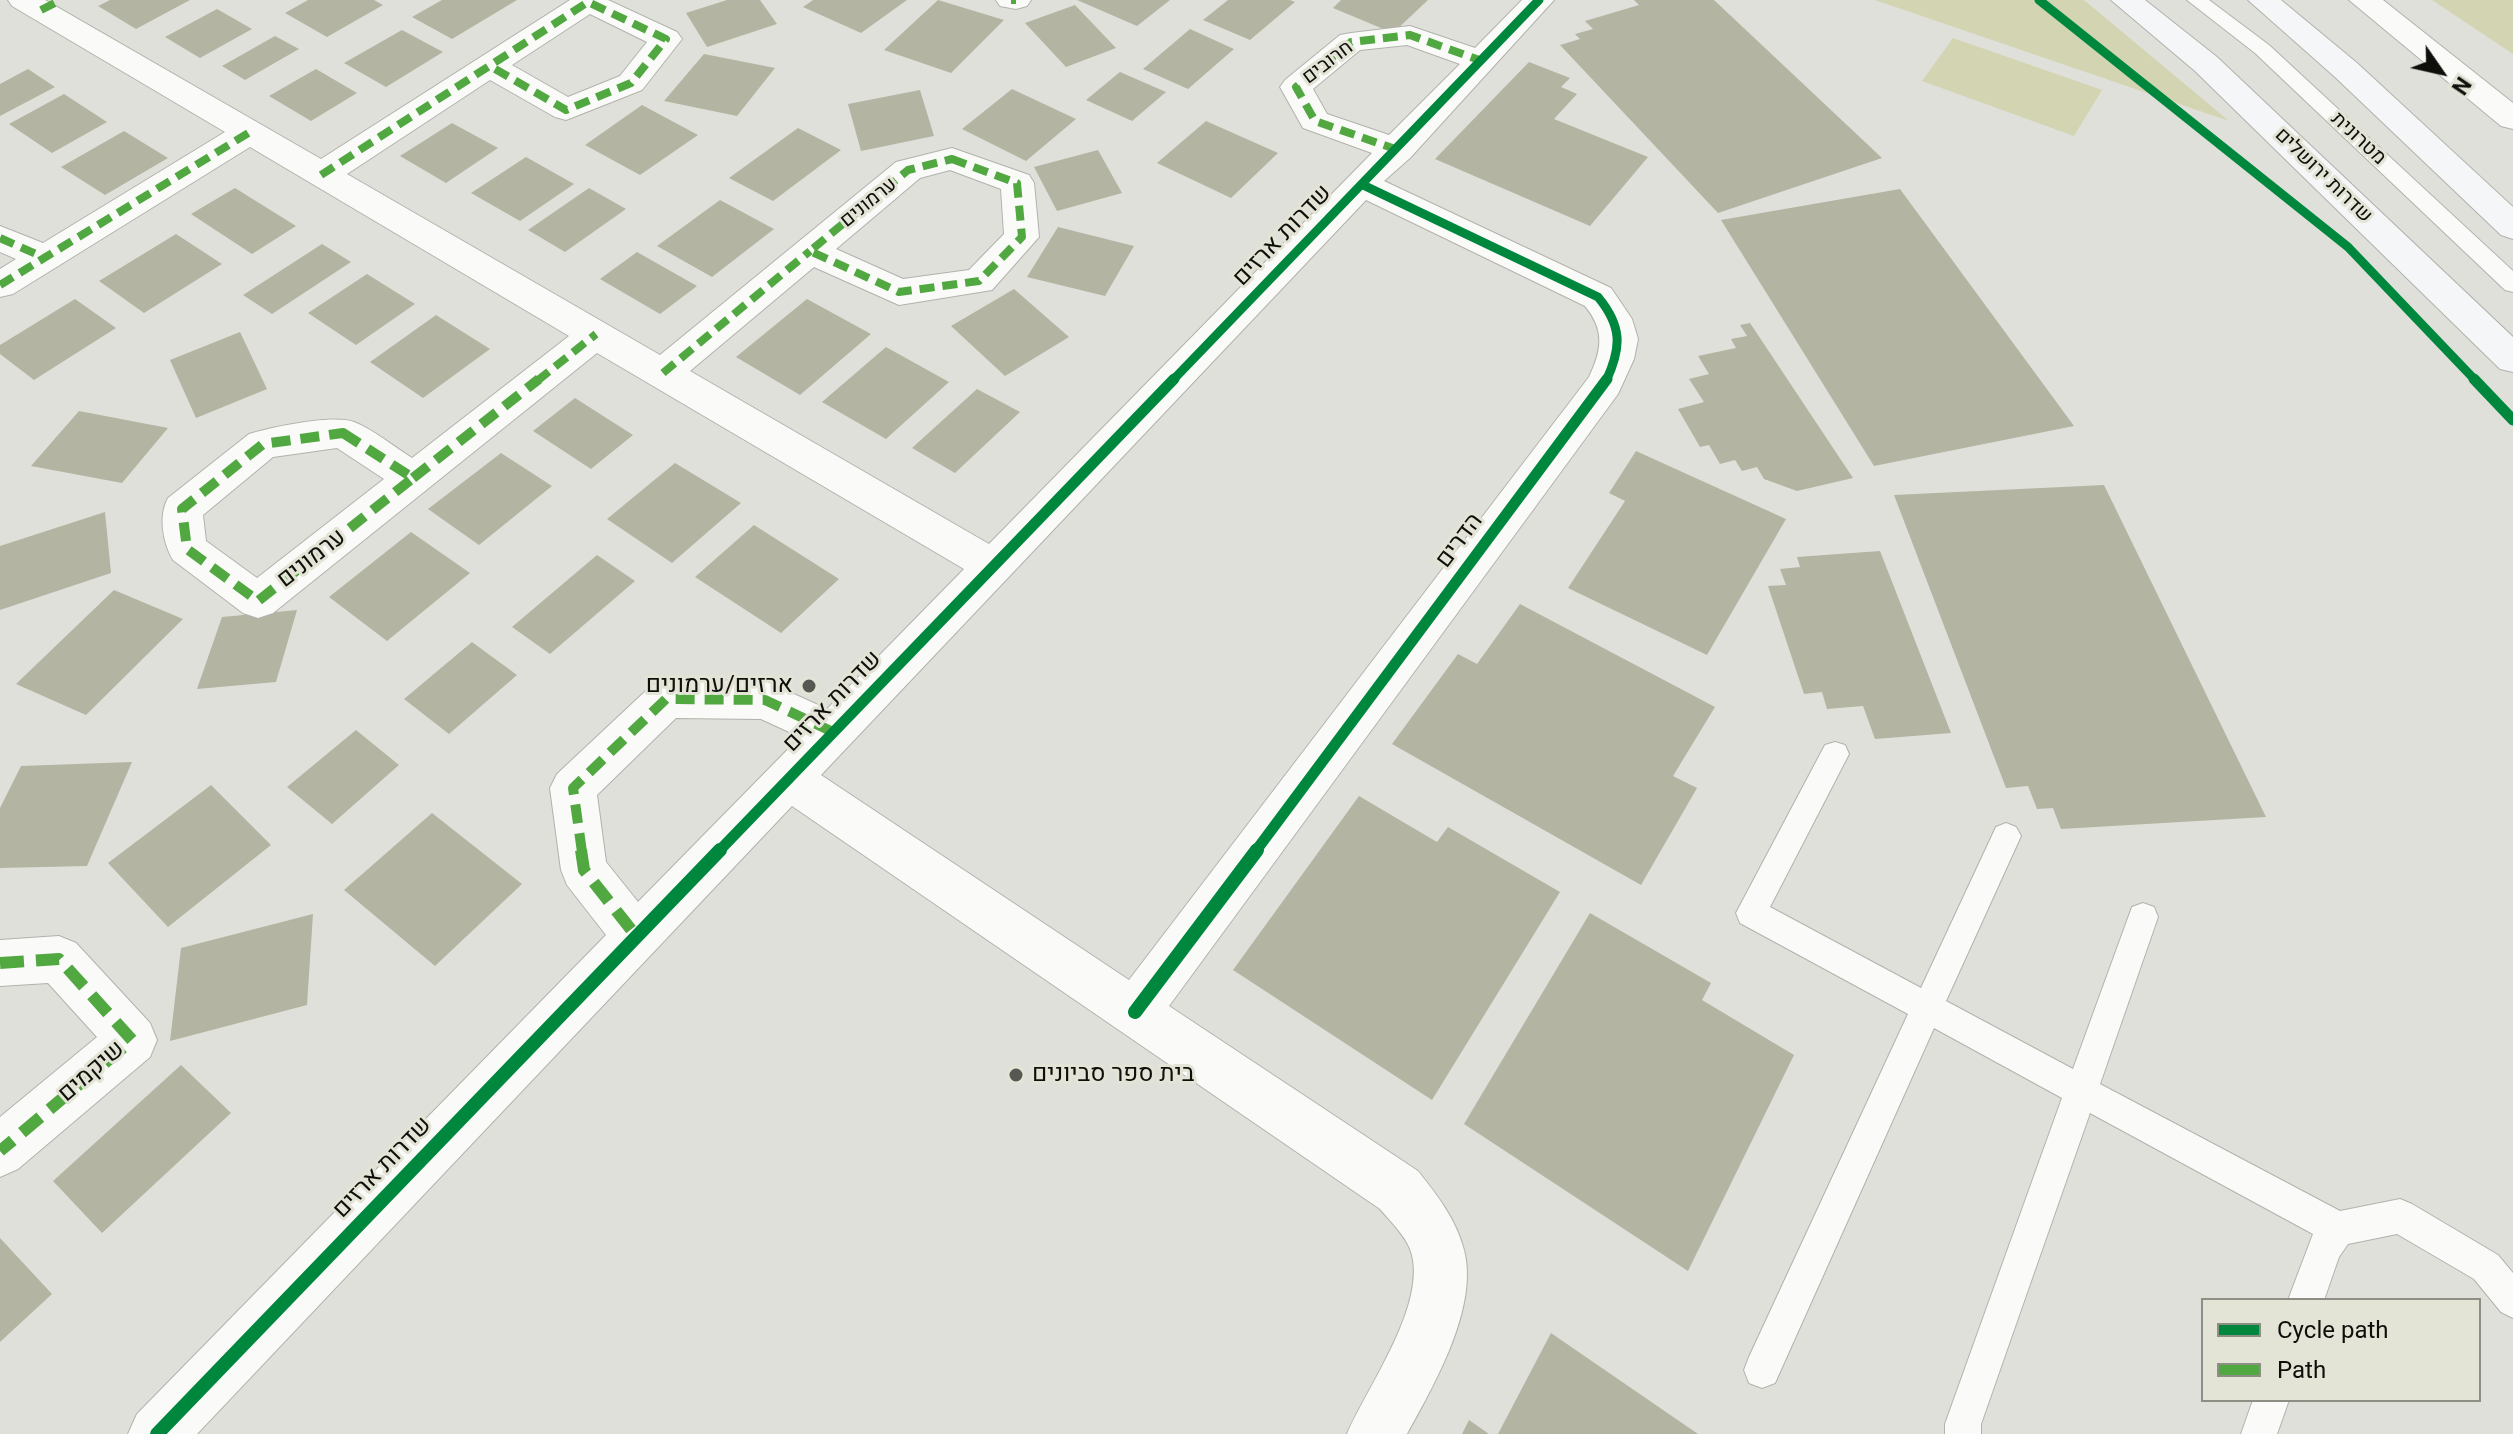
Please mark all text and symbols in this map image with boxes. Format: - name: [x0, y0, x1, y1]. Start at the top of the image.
- north arrow: [2401, 32, 2481, 112]
- street label: חרובים: [1298, 36, 1358, 90]
- text: N: [2447, 72, 2476, 99]
- street label: מטרונית: [2325, 108, 2391, 170]
- street label: שדרות ירושלים: [2269, 124, 2377, 228]
- street label: ערמונים: [836, 173, 902, 233]
- street label: שדרות ארזים: [1228, 179, 1338, 293]
- street label: הדרים: [1430, 508, 1490, 574]
- street label: ערמונים: [272, 523, 352, 595]
- street label: שדרות ארזים: [778, 645, 888, 759]
- place label: ארזים/ערמונים: [646, 672, 793, 700]
- marker: ארזים/ערמונים: [800, 677, 818, 695]
- street label: שיקמים: [53, 1035, 131, 1109]
- place label: בית ספר סביונים: [1032, 1061, 1194, 1089]
- marker: בית ספר סביונים: [1007, 1066, 1025, 1084]
- street label: שדרות ארזים: [328, 1111, 438, 1225]
- legend: [2201, 1298, 2481, 1402]
- text: Cycle path: [2277, 1316, 2389, 1344]
- text: Path: [2277, 1356, 2326, 1384]

